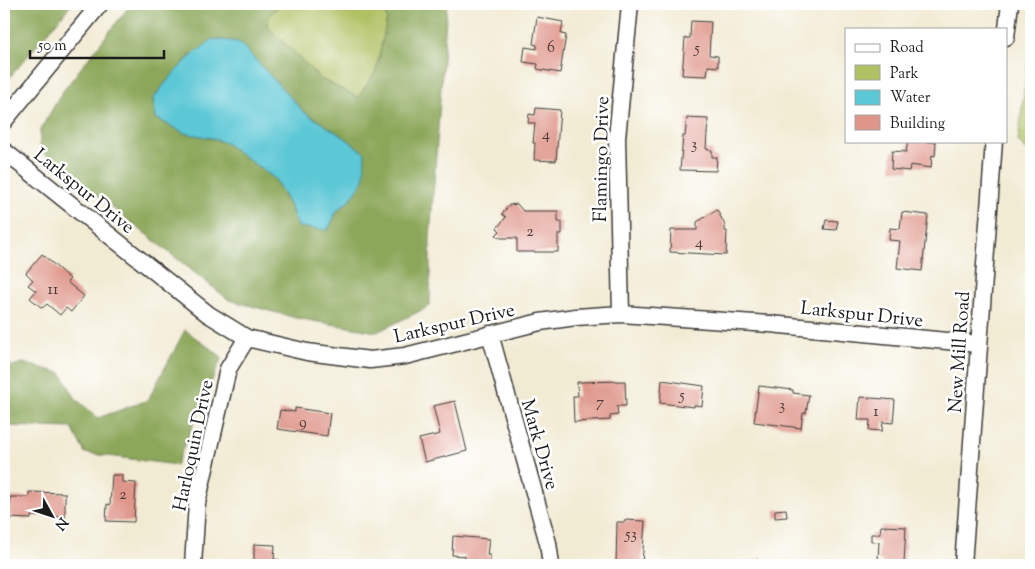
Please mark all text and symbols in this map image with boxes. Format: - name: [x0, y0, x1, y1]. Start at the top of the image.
- scale bar: [30, 28, 164, 60]
- legend: [845, 28, 1008, 142]
- text: 50 m: [37, 36, 67, 57]
- house number: 6: [547, 37, 555, 60]
- house number: 5: [693, 38, 700, 61]
- text: Road: [890, 38, 924, 59]
- text: Park: [890, 64, 919, 85]
- text: Water: [890, 88, 931, 109]
- street label: Flamingo Drive: [588, 96, 617, 222]
- text: Building: [890, 114, 945, 135]
- house number: 4: [542, 124, 550, 147]
- house number: 3: [691, 134, 697, 157]
- street label: Larkspur Drive: [27, 143, 140, 241]
- house number: 2: [526, 221, 534, 244]
- house number: 4: [695, 232, 703, 255]
- house number: 11: [48, 279, 59, 302]
- street label: New Mill Road: [943, 290, 978, 414]
- street label: Larkspur Drive: [799, 296, 925, 335]
- street label: Larkspur Drive: [392, 297, 518, 351]
- street label: Harloquin Drive: [167, 377, 222, 514]
- house number: 5: [678, 385, 685, 408]
- house number: 7: [596, 392, 604, 415]
- house number: 3: [779, 395, 785, 418]
- street label: Mark Drive: [513, 396, 564, 493]
- house number: 1: [873, 401, 879, 424]
- house number: 9: [299, 412, 307, 435]
- house number: 2: [119, 484, 127, 507]
- north arrow: [28, 492, 78, 542]
- text: N: [49, 512, 72, 534]
- house number: 53: [624, 524, 637, 547]

